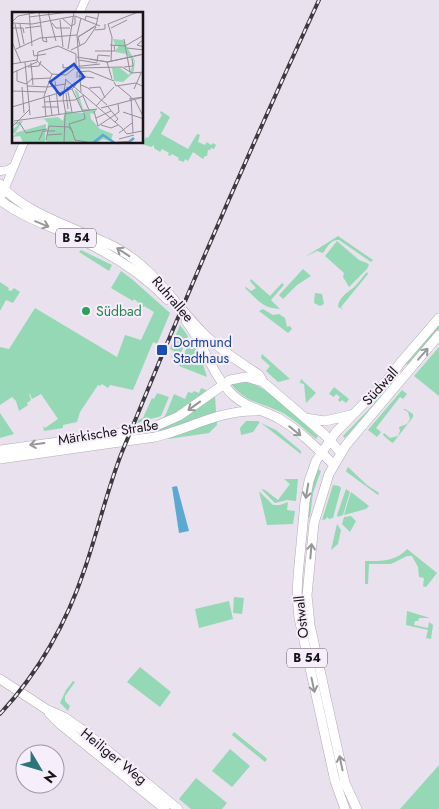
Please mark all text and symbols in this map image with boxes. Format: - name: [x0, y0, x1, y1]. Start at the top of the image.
- inset map: [12, 12, 144, 144]
- one-way arrow: [34, 220, 49, 229]
- road number: B 54: [56, 228, 96, 248]
- one-way arrow: [116, 247, 130, 257]
- street label: Ruhrallee: [147, 272, 199, 326]
- place label: Südbad: [96, 301, 142, 321]
- marker: Südbad: [80, 305, 92, 317]
- place label: Dortmund Stadthaus: [173, 332, 232, 368]
- marker: Dortmund Stadthaus: [155, 343, 169, 357]
- one-way arrow: [417, 348, 428, 361]
- street label: Südwall: [357, 362, 403, 410]
- one-way arrow: [188, 400, 201, 411]
- street label: Märkische Straße: [56, 414, 160, 450]
- one-way arrow: [289, 425, 302, 436]
- one-way arrow: [29, 439, 45, 449]
- one-way arrow: [301, 483, 311, 499]
- one-way arrow: [306, 543, 315, 559]
- street label: Ostwall: [289, 595, 313, 639]
- road number: B 54: [287, 648, 327, 668]
- one-way arrow: [309, 676, 318, 692]
- street label: Heiliger Weg: [77, 723, 151, 789]
- north arrow: [15, 744, 65, 794]
- one-way arrow: [336, 756, 345, 772]
- text: N: [39, 766, 62, 788]

